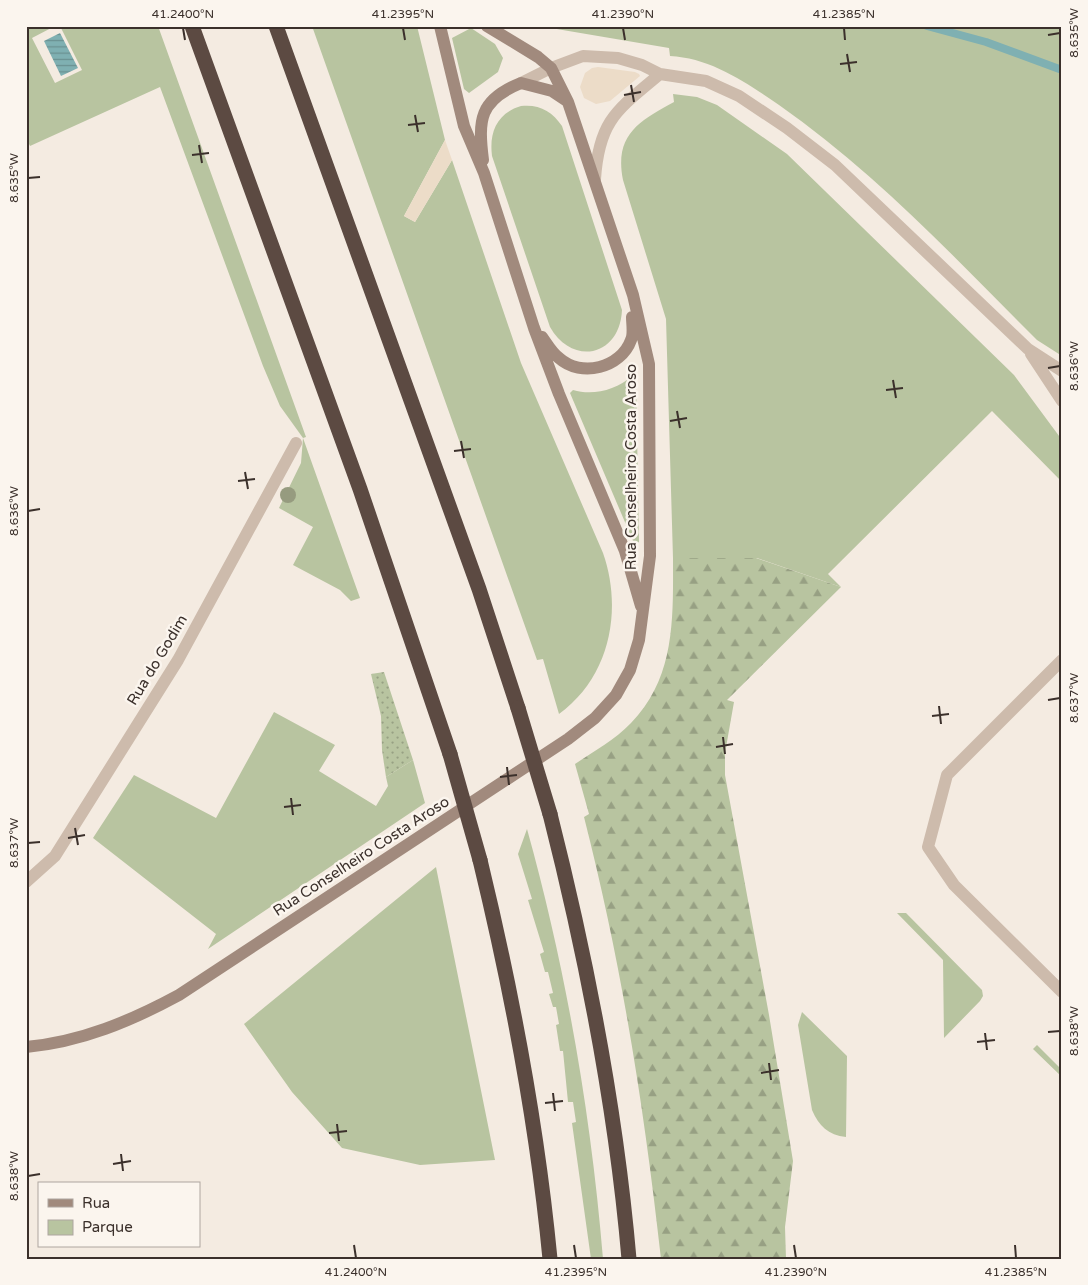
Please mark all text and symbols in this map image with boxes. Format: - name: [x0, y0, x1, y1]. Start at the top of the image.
- text: 41.2400°N: [152, 7, 214, 21]
- text: 41.2395°N: [372, 7, 434, 21]
- text: 41.2390°N: [592, 7, 654, 21]
- text: 41.2385°N: [813, 7, 875, 21]
- text: 8.635°W: [1067, 8, 1081, 58]
- text: 8.635°W: [7, 153, 21, 203]
- text: 8.636°W: [1067, 341, 1081, 391]
- street label: Rua Conselheiro Costa Aroso: [622, 364, 640, 570]
- text: 8.636°W: [7, 486, 21, 536]
- street label: Rua do Godim: [123, 612, 191, 708]
- text: 8.637°W: [1067, 673, 1081, 723]
- street label: Rua Conselheiro Costa Aroso: [270, 792, 452, 920]
- text: 8.637°W: [7, 818, 21, 868]
- text: 8.638°W: [1067, 1006, 1081, 1056]
- text: 8.638°W: [7, 1151, 21, 1201]
- legend: [38, 1182, 200, 1248]
- text: Rua: [82, 1194, 110, 1212]
- text: Parque: [82, 1218, 133, 1236]
- text: 41.2400°N: [325, 1265, 387, 1279]
- text: 41.2395°N: [545, 1265, 607, 1279]
- text: 41.2390°N: [765, 1265, 827, 1279]
- text: 41.2385°N: [985, 1265, 1047, 1279]

